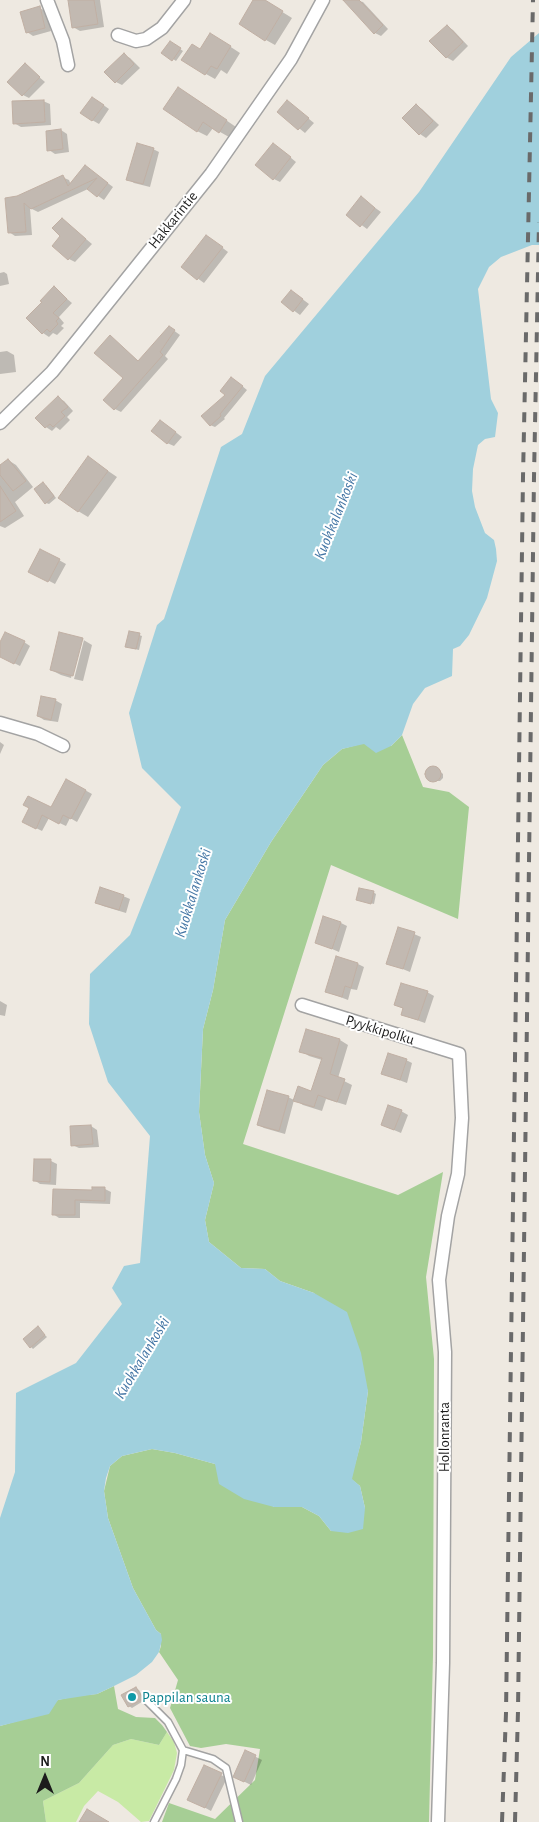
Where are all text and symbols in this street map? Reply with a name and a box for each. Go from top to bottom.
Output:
street label: Hakkarintie [144,188,202,252]
water label: Kuokkalankoski [310,470,362,562]
water label: Kuokkalankoski [170,846,216,940]
street label: Pyykkipolku [343,1011,417,1049]
water label: Kuokkalankoski [110,1314,174,1402]
street label: Hollonranta [435,1402,453,1472]
place label: Pappilan sauna [142,1688,231,1706]
marker: Pappilan sauna [126,1691,138,1703]
north arrow [20,1752,70,1802]
text: N [40,1755,50,1769]

